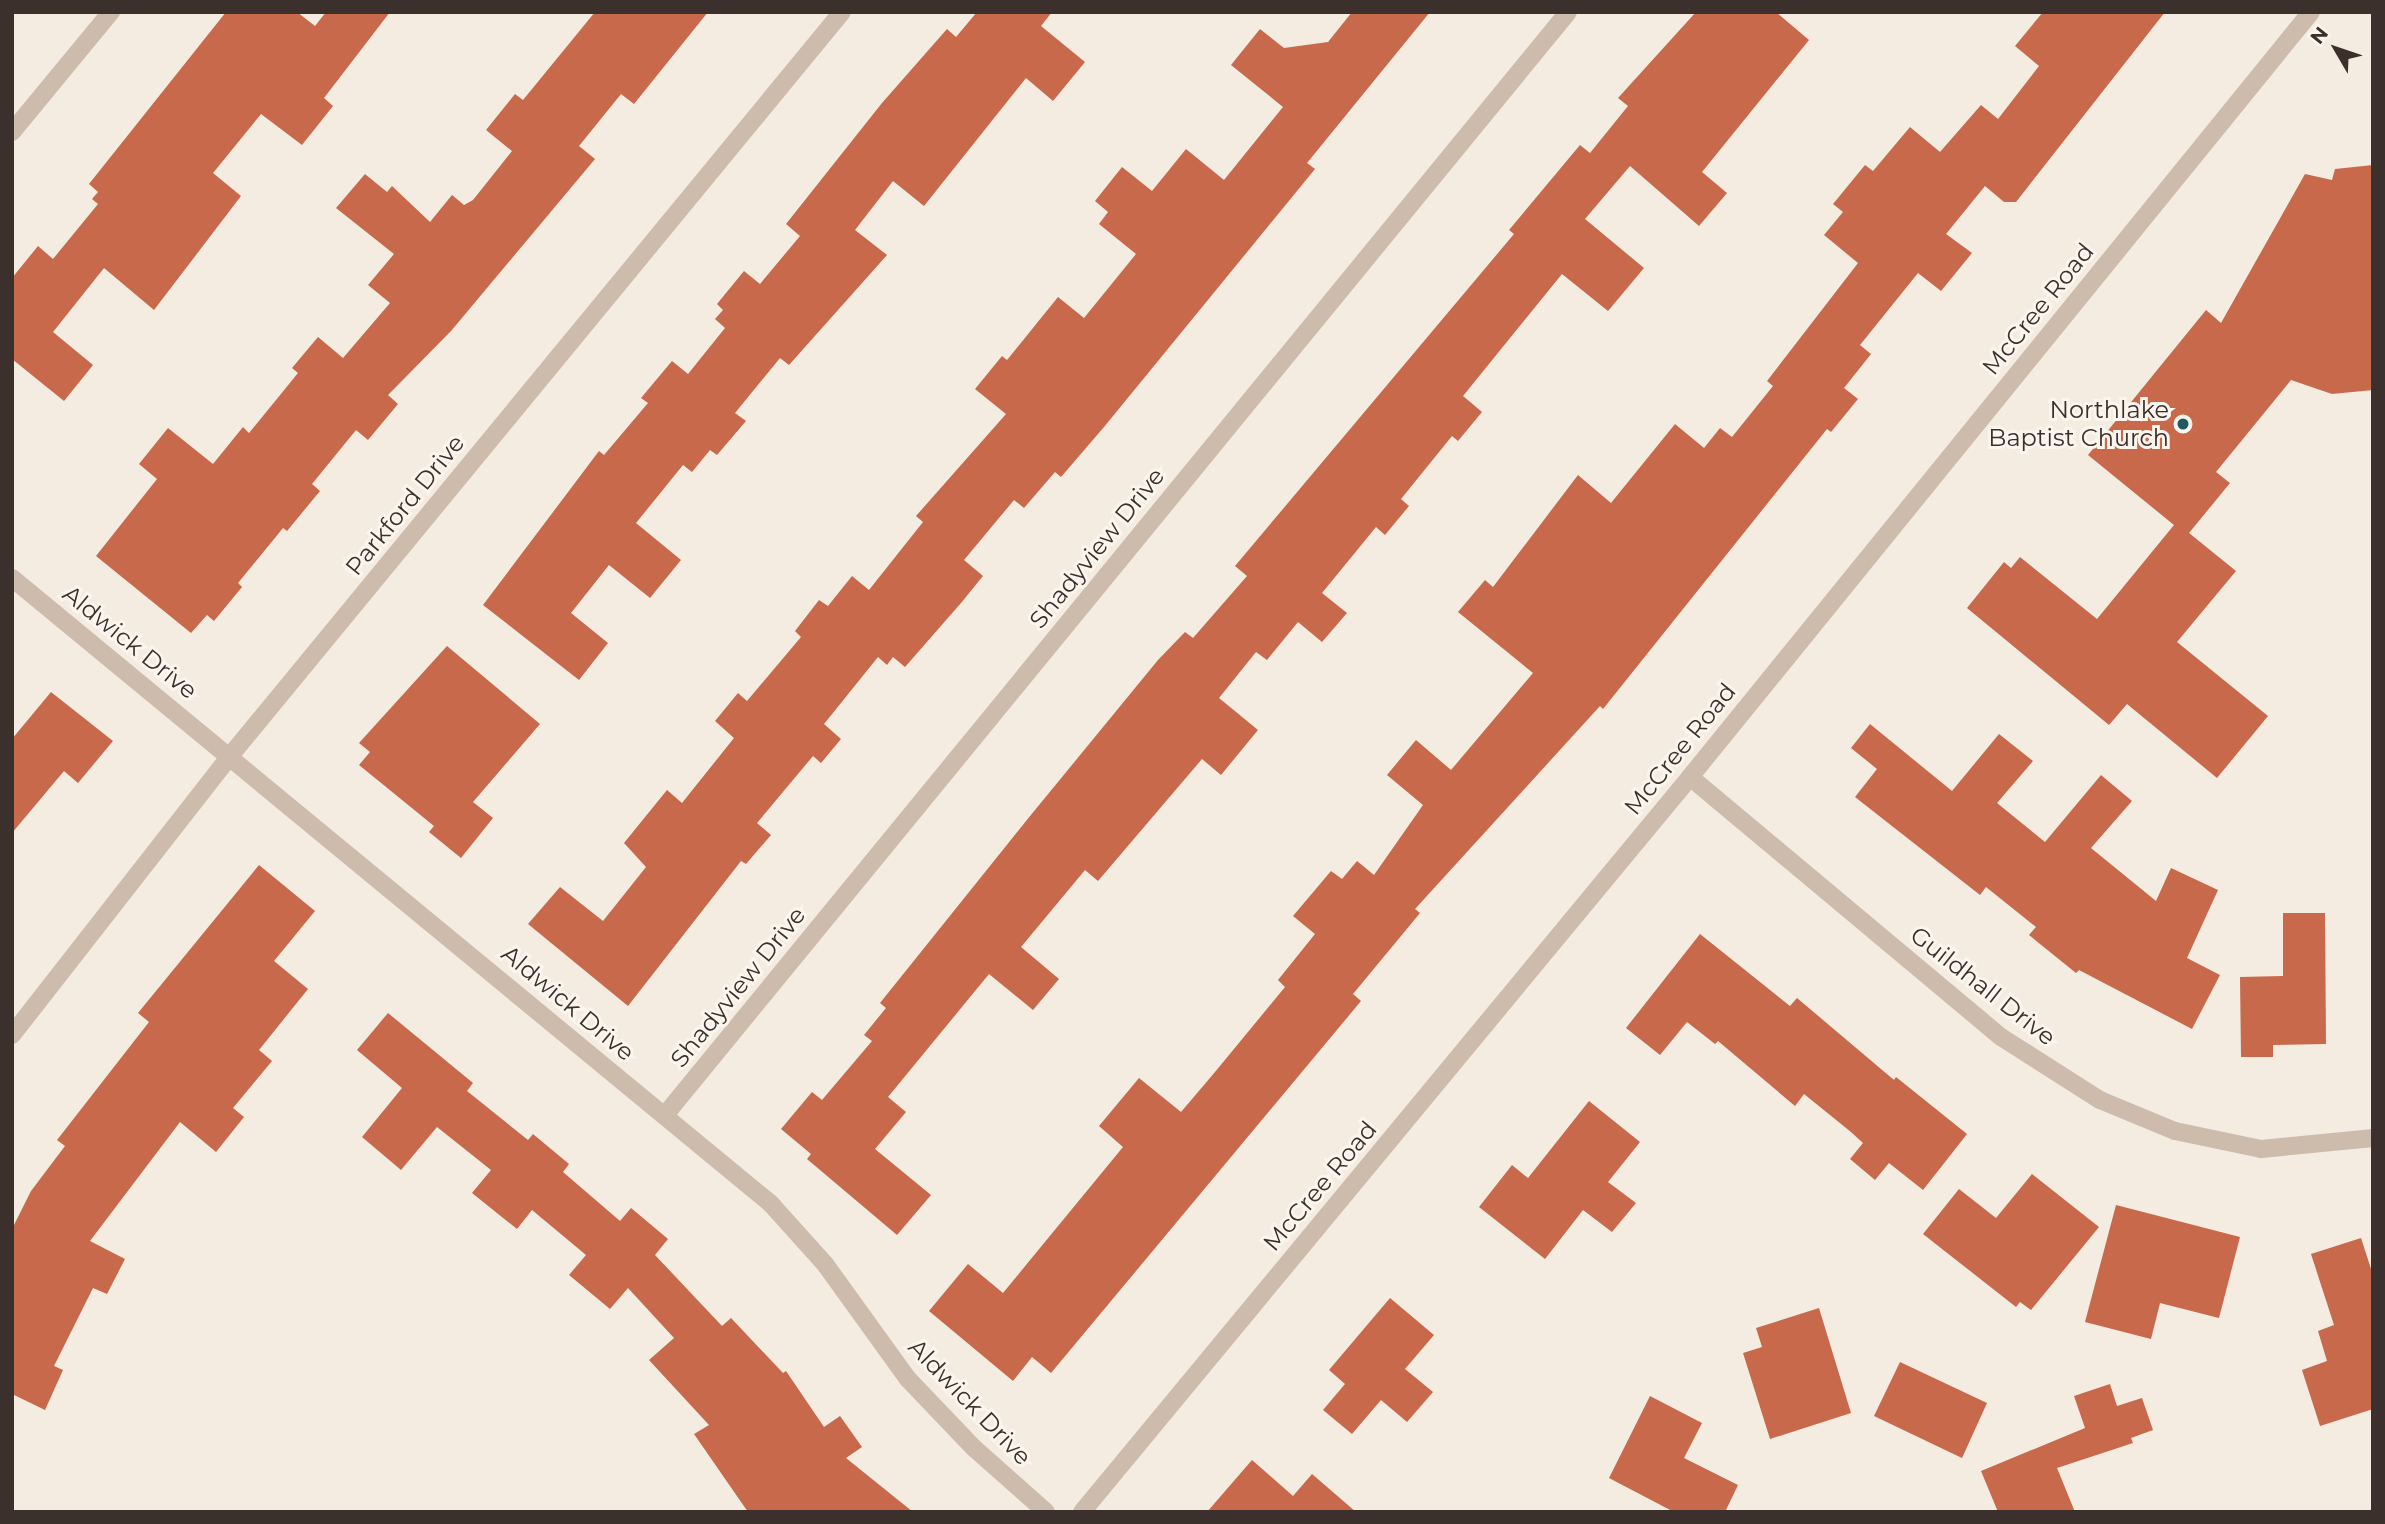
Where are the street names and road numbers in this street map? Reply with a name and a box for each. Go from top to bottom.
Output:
street label: McCree Road [1976,237,2100,381]
street label: Parkford Drive [340,429,470,581]
street label: Shadyview Drive [1023,462,1171,634]
street label: Aldwick Drive [57,579,203,705]
street label: McCree Road [1618,677,1742,821]
street label: Shadyview Drive [664,901,812,1073]
street label: Guildhall Drive [1905,920,2061,1052]
street label: Aldwick Drive [496,939,640,1067]
street label: McCree Road [1257,1115,1383,1257]
street label: Aldwick Drive [903,1333,1037,1471]

